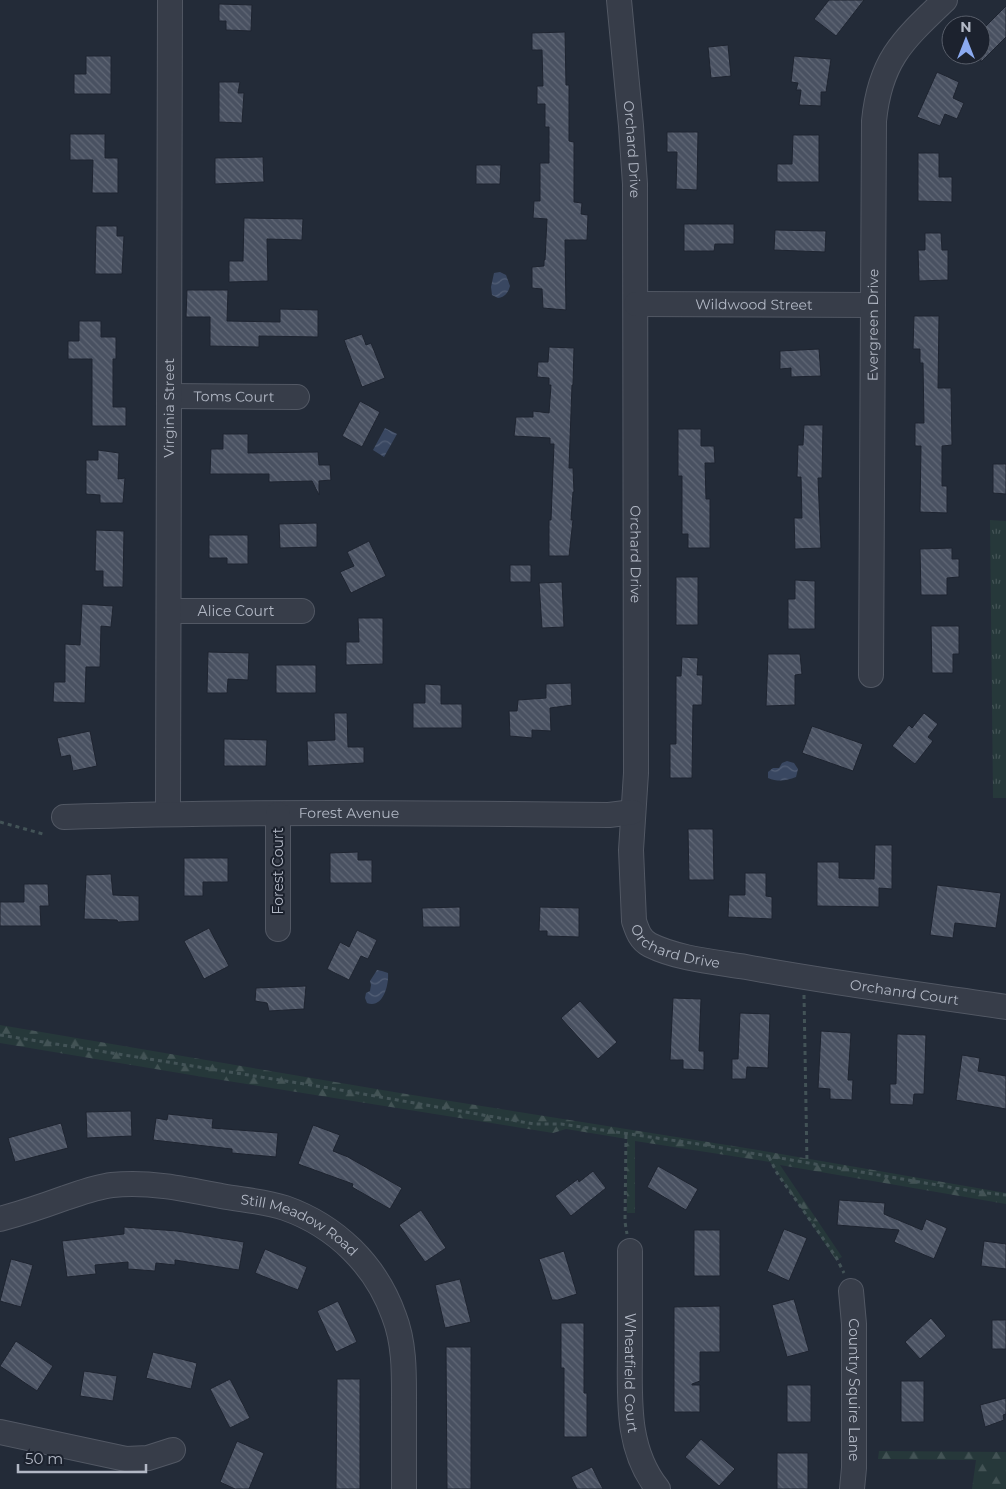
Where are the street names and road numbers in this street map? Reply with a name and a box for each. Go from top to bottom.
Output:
street label: Orchard Drive [620,100,644,198]
street label: Evergreen Drive [864,269,882,381]
street label: Wildwood Street [695,295,813,314]
street label: Virginia Street [160,358,178,458]
street label: Toms Court [194,387,275,406]
street label: Orchard Drive [627,505,645,603]
street label: Alice Court [198,602,275,620]
street label: Forest Avenue [299,804,399,822]
street label: Forest Court [269,827,287,914]
street label: Orchard Drive [627,921,721,972]
street label: Orchanrd Court [849,975,961,1009]
street label: Still Meadow Road [239,1190,362,1260]
street label: Wheatfield Court [621,1313,642,1435]
street label: Country Squire Lane [845,1318,863,1461]

